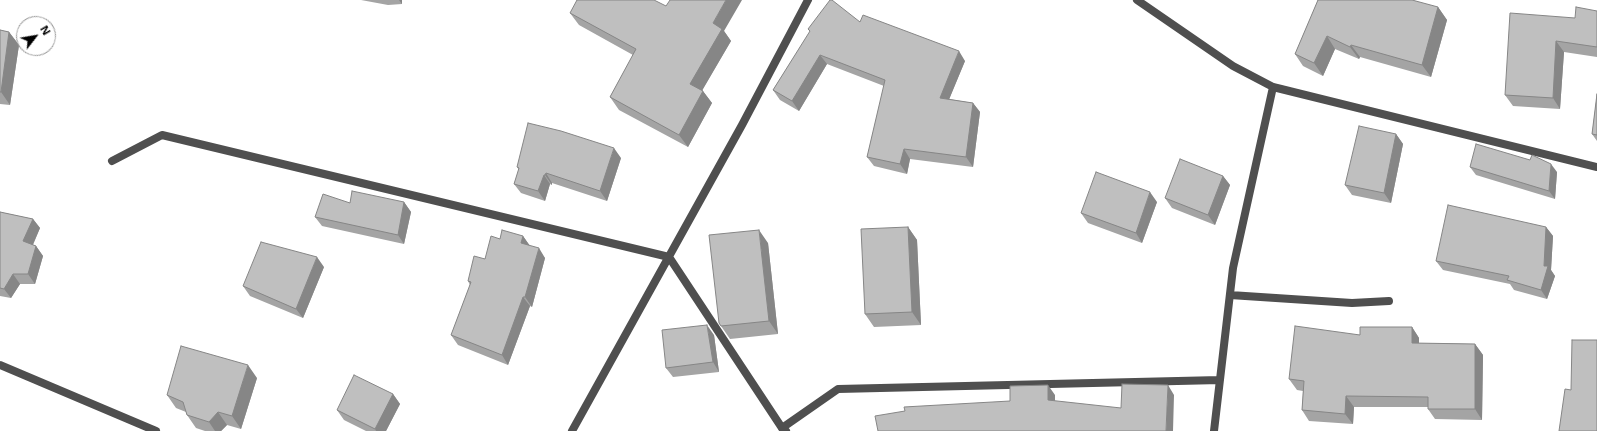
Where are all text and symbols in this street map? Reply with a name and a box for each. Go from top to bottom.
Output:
north arrow [16,16,56,56]
text: N [37,22,55,38]

